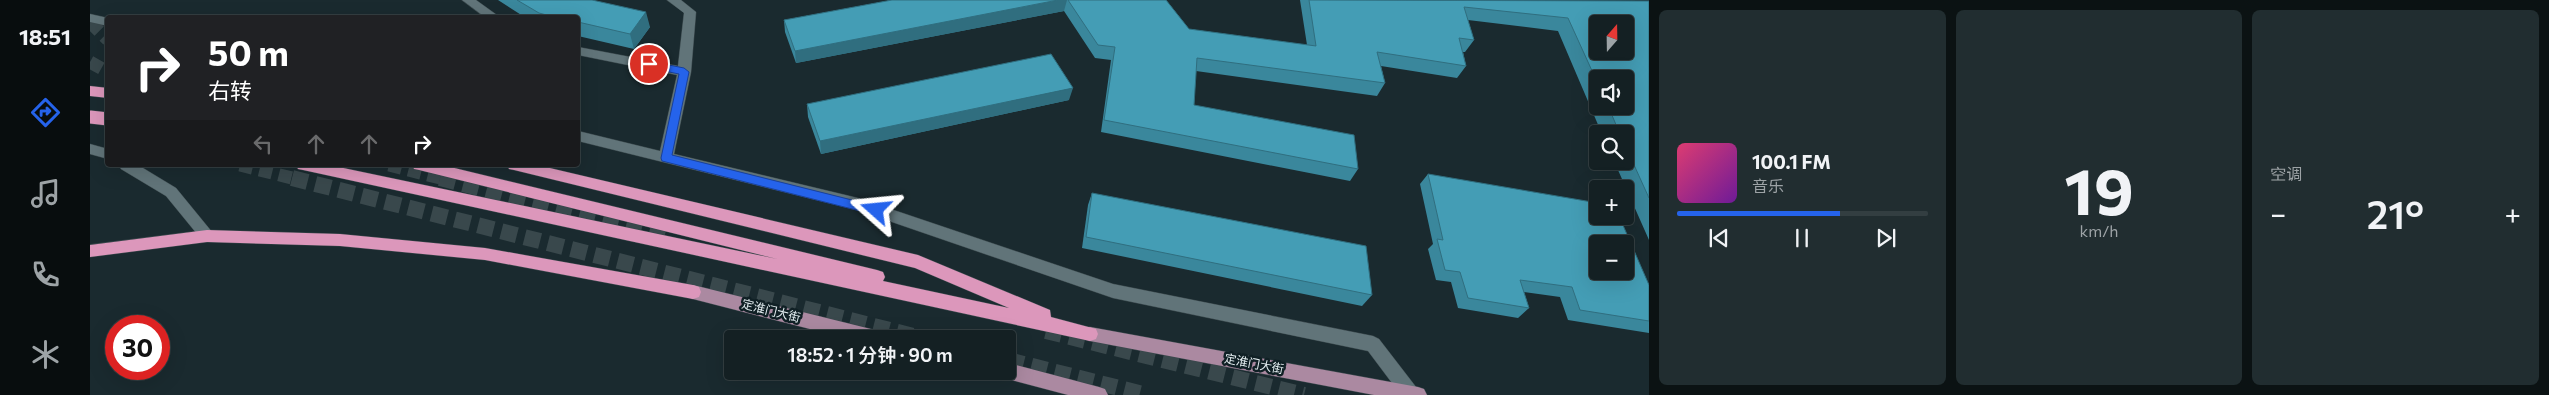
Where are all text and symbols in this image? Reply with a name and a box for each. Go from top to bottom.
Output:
north arrow [1589,15,1634,60]
map controls [1589,15,1634,280]
text: 18:51 [19,23,71,50]
text: 50 m [208,30,289,73]
icon: right [125,35,190,100]
pin [628,43,670,85]
icon: arrive [635,50,663,78]
button: sound [1589,70,1634,115]
text: 右转 [208,77,252,104]
icon: directions [28,95,63,130]
button: search [1589,125,1634,170]
icon: left [249,130,277,158]
icon: ahead [302,130,330,158]
icon: ahead [355,130,383,158]
icon: right [408,130,436,158]
text: 19 [2064,149,2134,228]
text: 100.1 FM [1752,150,1831,173]
text: 空调 [2270,164,2302,183]
icon: music [28,176,63,211]
text: 音乐 [1752,176,1784,195]
button: + [1589,180,1634,225]
position arrow [849,183,901,235]
text: 21° [2367,190,2424,237]
text: − [2270,196,2286,230]
text: + [2505,196,2521,230]
text: km/h [2080,221,2118,240]
icon: previous [1705,224,1733,252]
icon: pause [1788,224,1816,252]
icon: next [1872,224,1900,252]
button: − [1589,235,1634,280]
icon: phone [28,257,63,292]
street label: 定淮门大街 [740,296,802,324]
speed limit sign: 30 [105,315,170,380]
icon: climate [28,337,63,372]
text: 18:52 · 1 分钟 · 90 m [787,343,953,366]
street label: 定淮门大街 [1223,350,1285,376]

